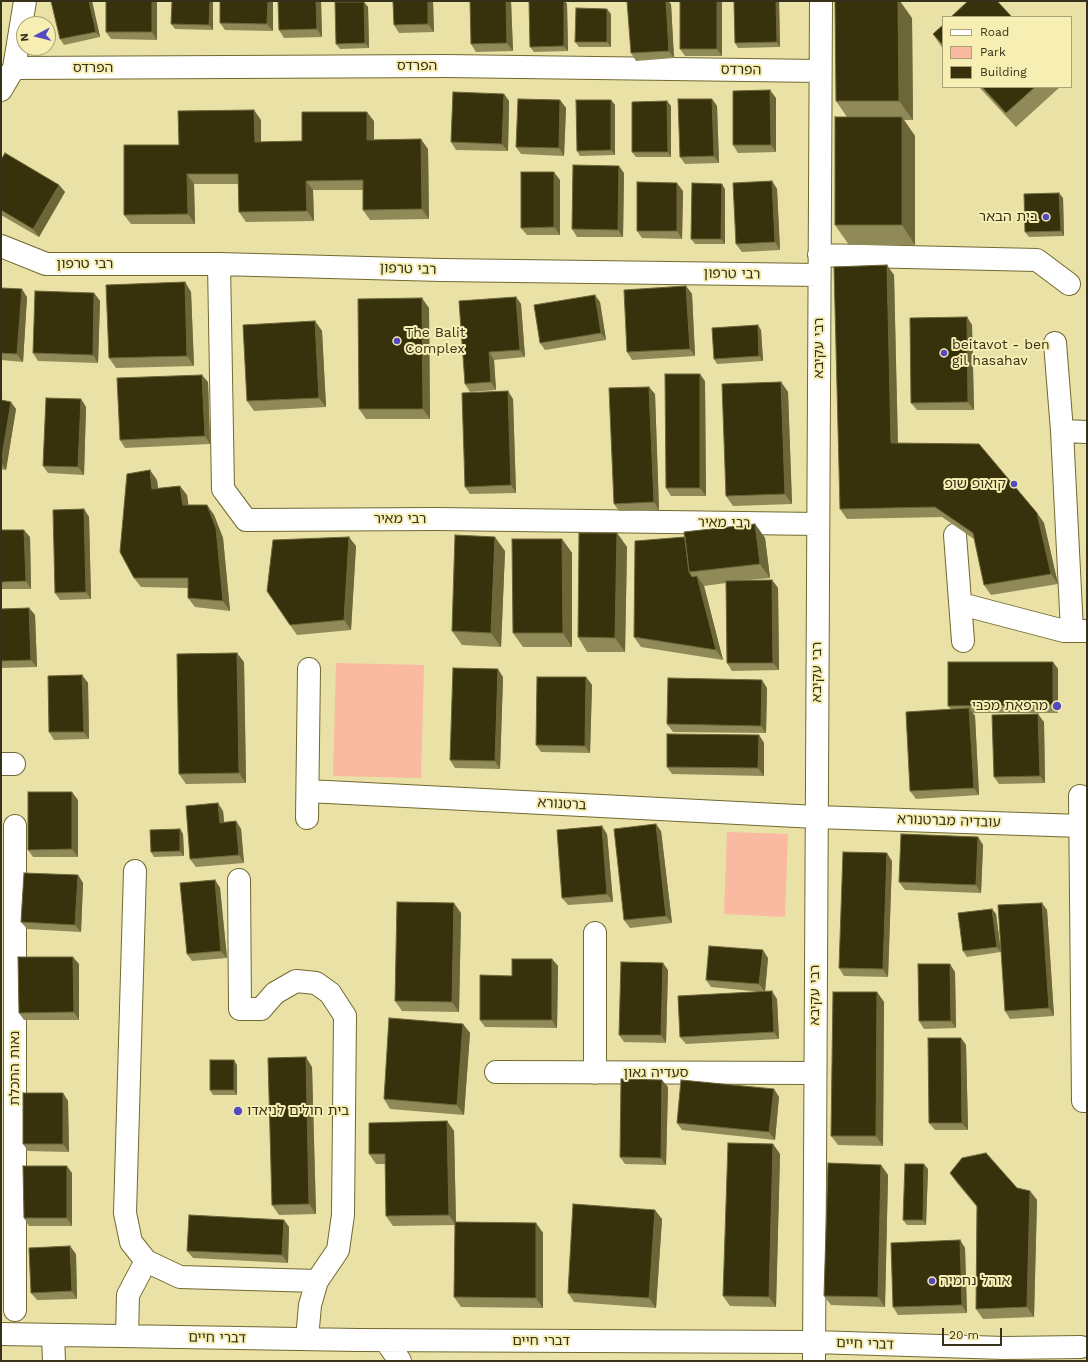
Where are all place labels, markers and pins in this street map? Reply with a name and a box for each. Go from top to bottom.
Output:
place label: בית הבאר [979,209,1038,225]
marker: בית הבאר [1041,212,1051,222]
place label: The Balit Complex [405,325,466,358]
marker: The Balit Complex [392,336,402,346]
place label: beitavot - ben gil hasahav [952,337,1050,370]
marker: beitavot - ben gil hasahav [939,348,949,358]
place label: קואופ שופ [944,476,1006,492]
marker: קואופ שופ [1009,479,1019,489]
place label: מרפאת מכבי [972,698,1048,714]
marker: מרפאת מכבי [1051,700,1063,712]
place label: בית חולים לניאדו [247,1103,349,1119]
marker: בית חולים לניאדו [232,1105,244,1117]
place label: אוהל נחמיה [940,1273,1010,1289]
marker: אוהל נחמיה [927,1276,937,1286]

